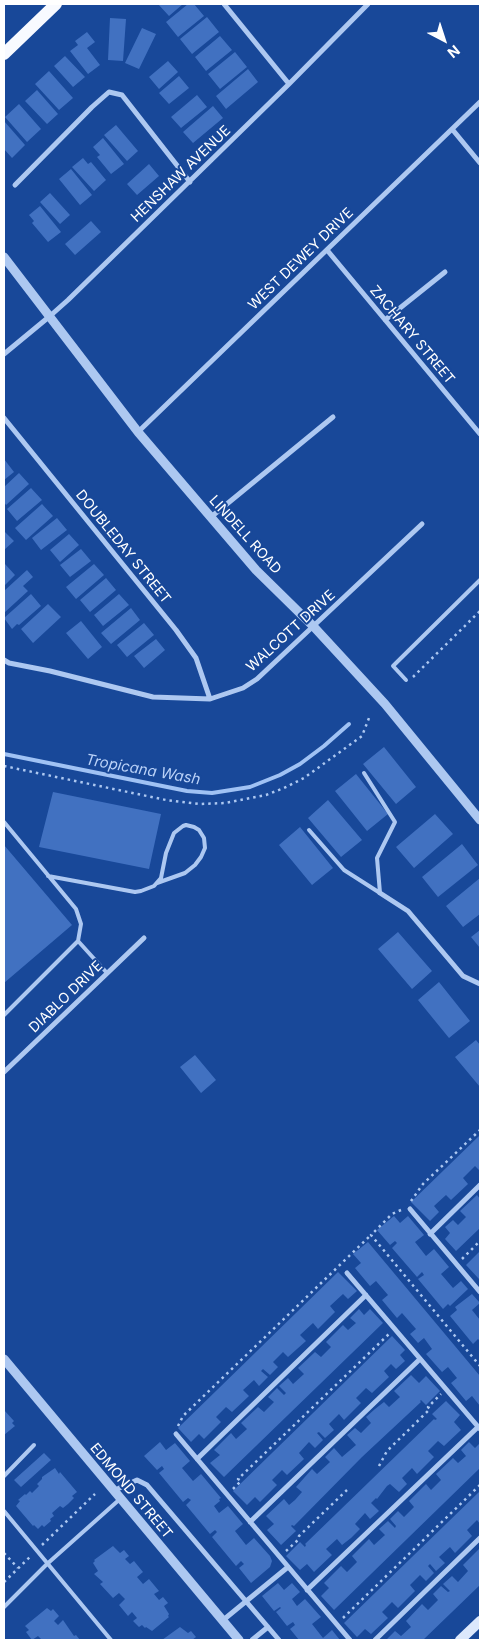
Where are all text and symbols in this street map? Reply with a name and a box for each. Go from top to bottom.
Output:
north arrow [419,15,469,65]
text: N [444,42,464,62]
street label: HENSHAW AVENUE [128,122,234,226]
street label: WEST DEWEY DRIVE [245,205,357,313]
street label: ZACHARY STREET [366,282,458,388]
street label: DOUBLEDAY STREET [72,487,174,607]
street label: LINDELL ROAD [205,492,285,578]
street label: WALCOTT DRIVE [243,587,339,675]
water label: Tropicana Wash [84,751,202,789]
street label: DIABLO DRIVE [26,958,106,1036]
street label: EDMOND STREET [86,1440,176,1542]

